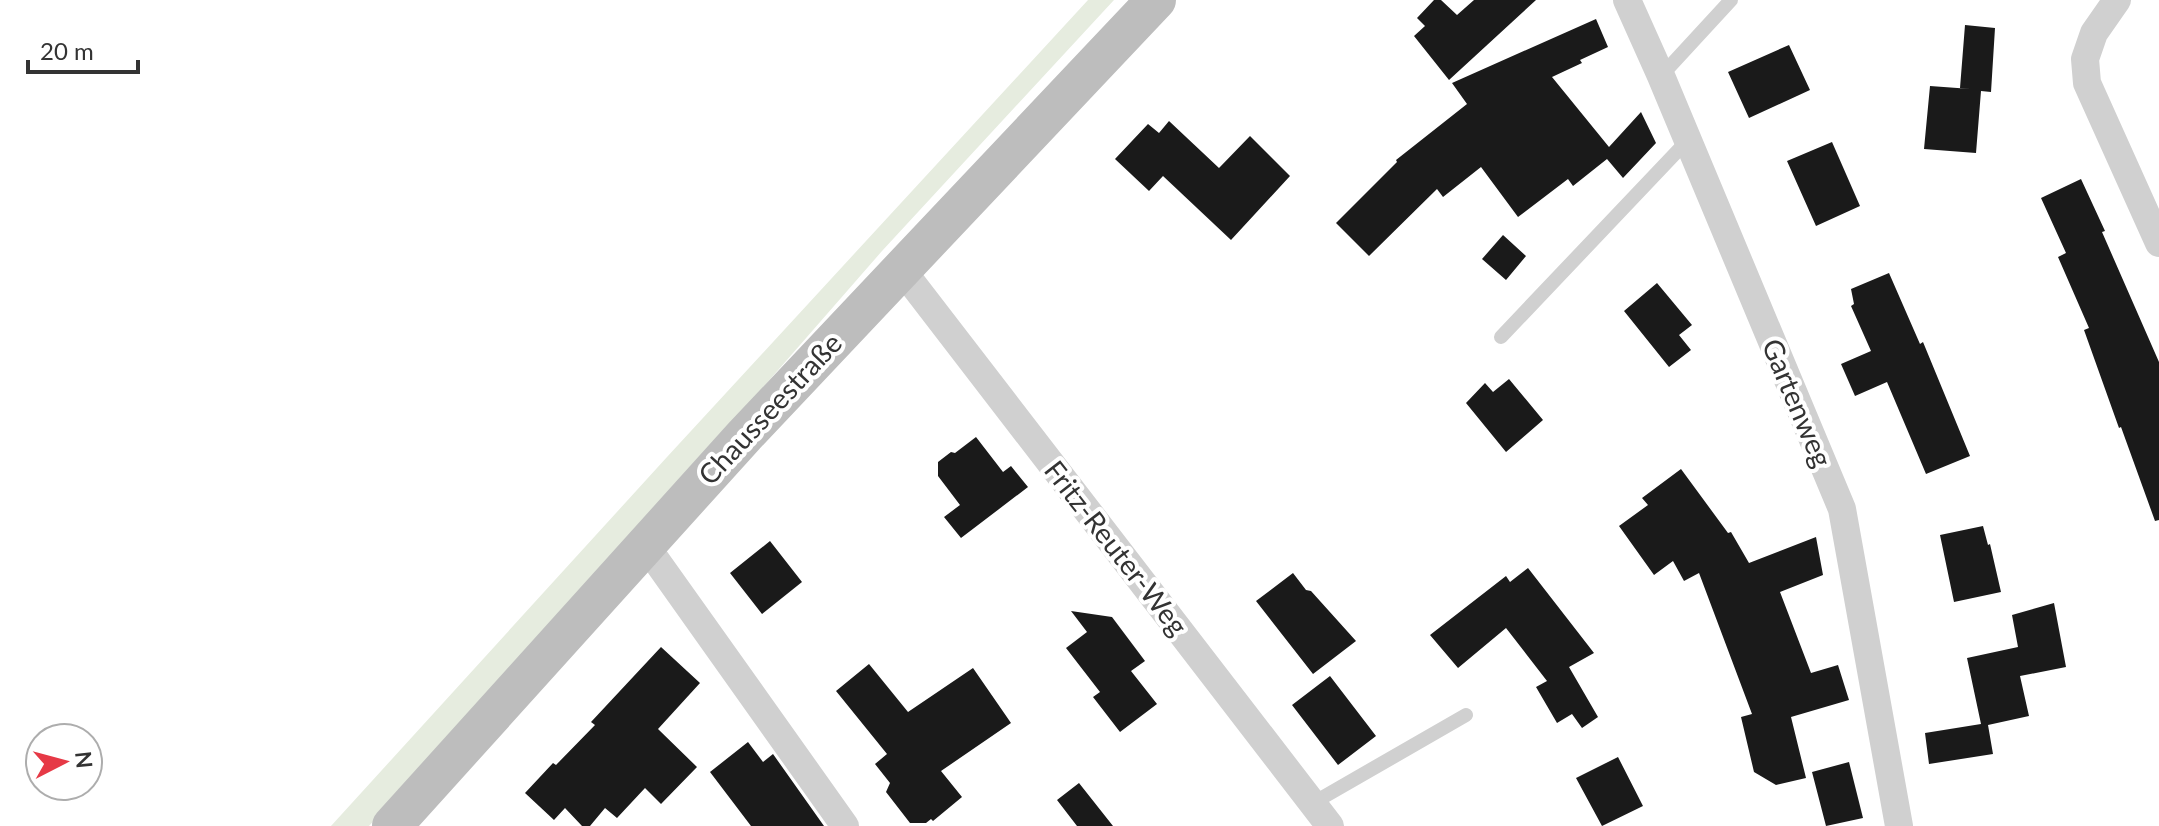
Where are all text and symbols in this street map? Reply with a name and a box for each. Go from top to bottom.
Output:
scale bar [28,24,138,74]
text: 20 m [40,36,94,65]
street label: Chausseestraße [690,326,848,491]
street label: Gartenweg [1756,333,1840,472]
street label: Fritz-Reuter-Weg [1038,453,1196,642]
north arrow [24,722,104,802]
text: N [70,750,99,770]

